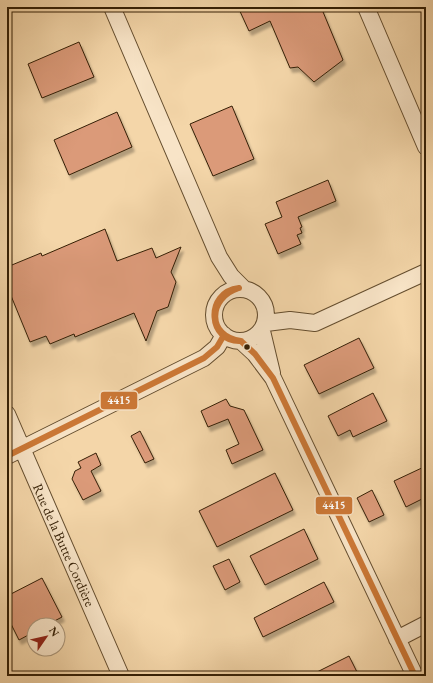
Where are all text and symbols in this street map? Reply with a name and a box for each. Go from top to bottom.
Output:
unlabelled marker [242,342,252,352]
line badge: 4415 [100,391,138,410]
text: 4415 [107,393,131,407]
street label: Rue de la Butte Cordière [29,481,99,610]
line badge: 4415 [315,496,353,515]
text: 4415 [322,498,346,512]
north arrow [26,617,66,657]
text: N [46,624,63,639]

